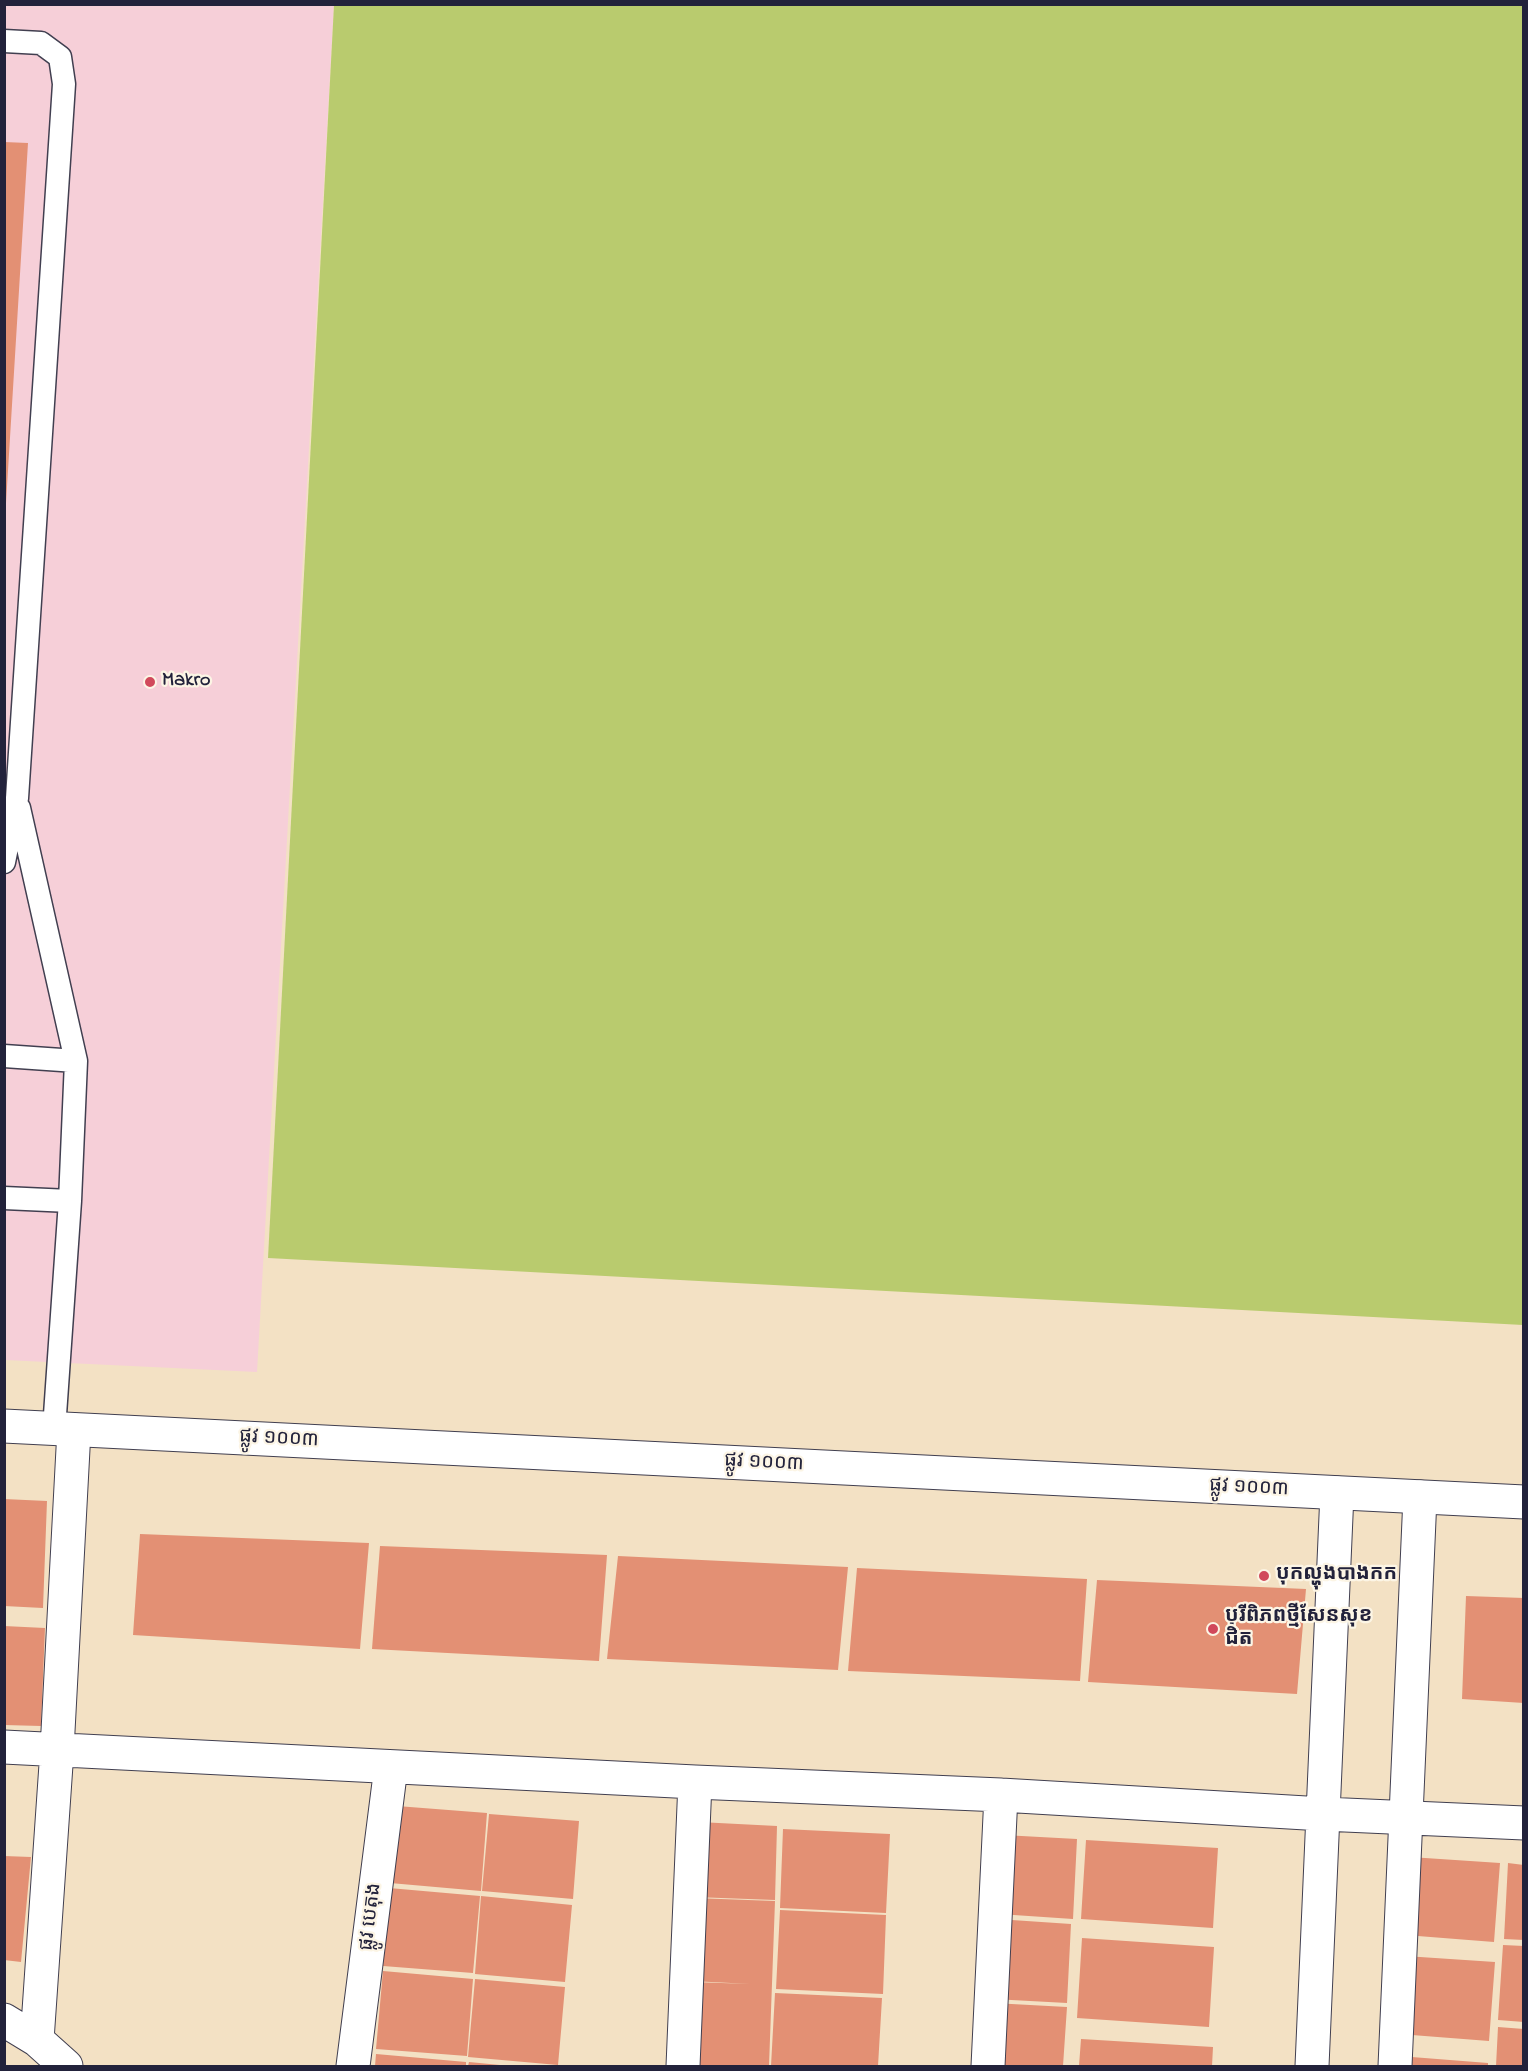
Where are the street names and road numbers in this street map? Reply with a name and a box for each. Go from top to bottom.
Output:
street label: ផ្លូវ ១០០៣ [239,1426,319,1454]
street label: ផ្លូវ ១០០៣ [724,1450,804,1478]
street label: ផ្លូវ ១០០៣ [1209,1475,1289,1503]
street label: ផ្លូវ បេតុង [356,1882,388,1952]

